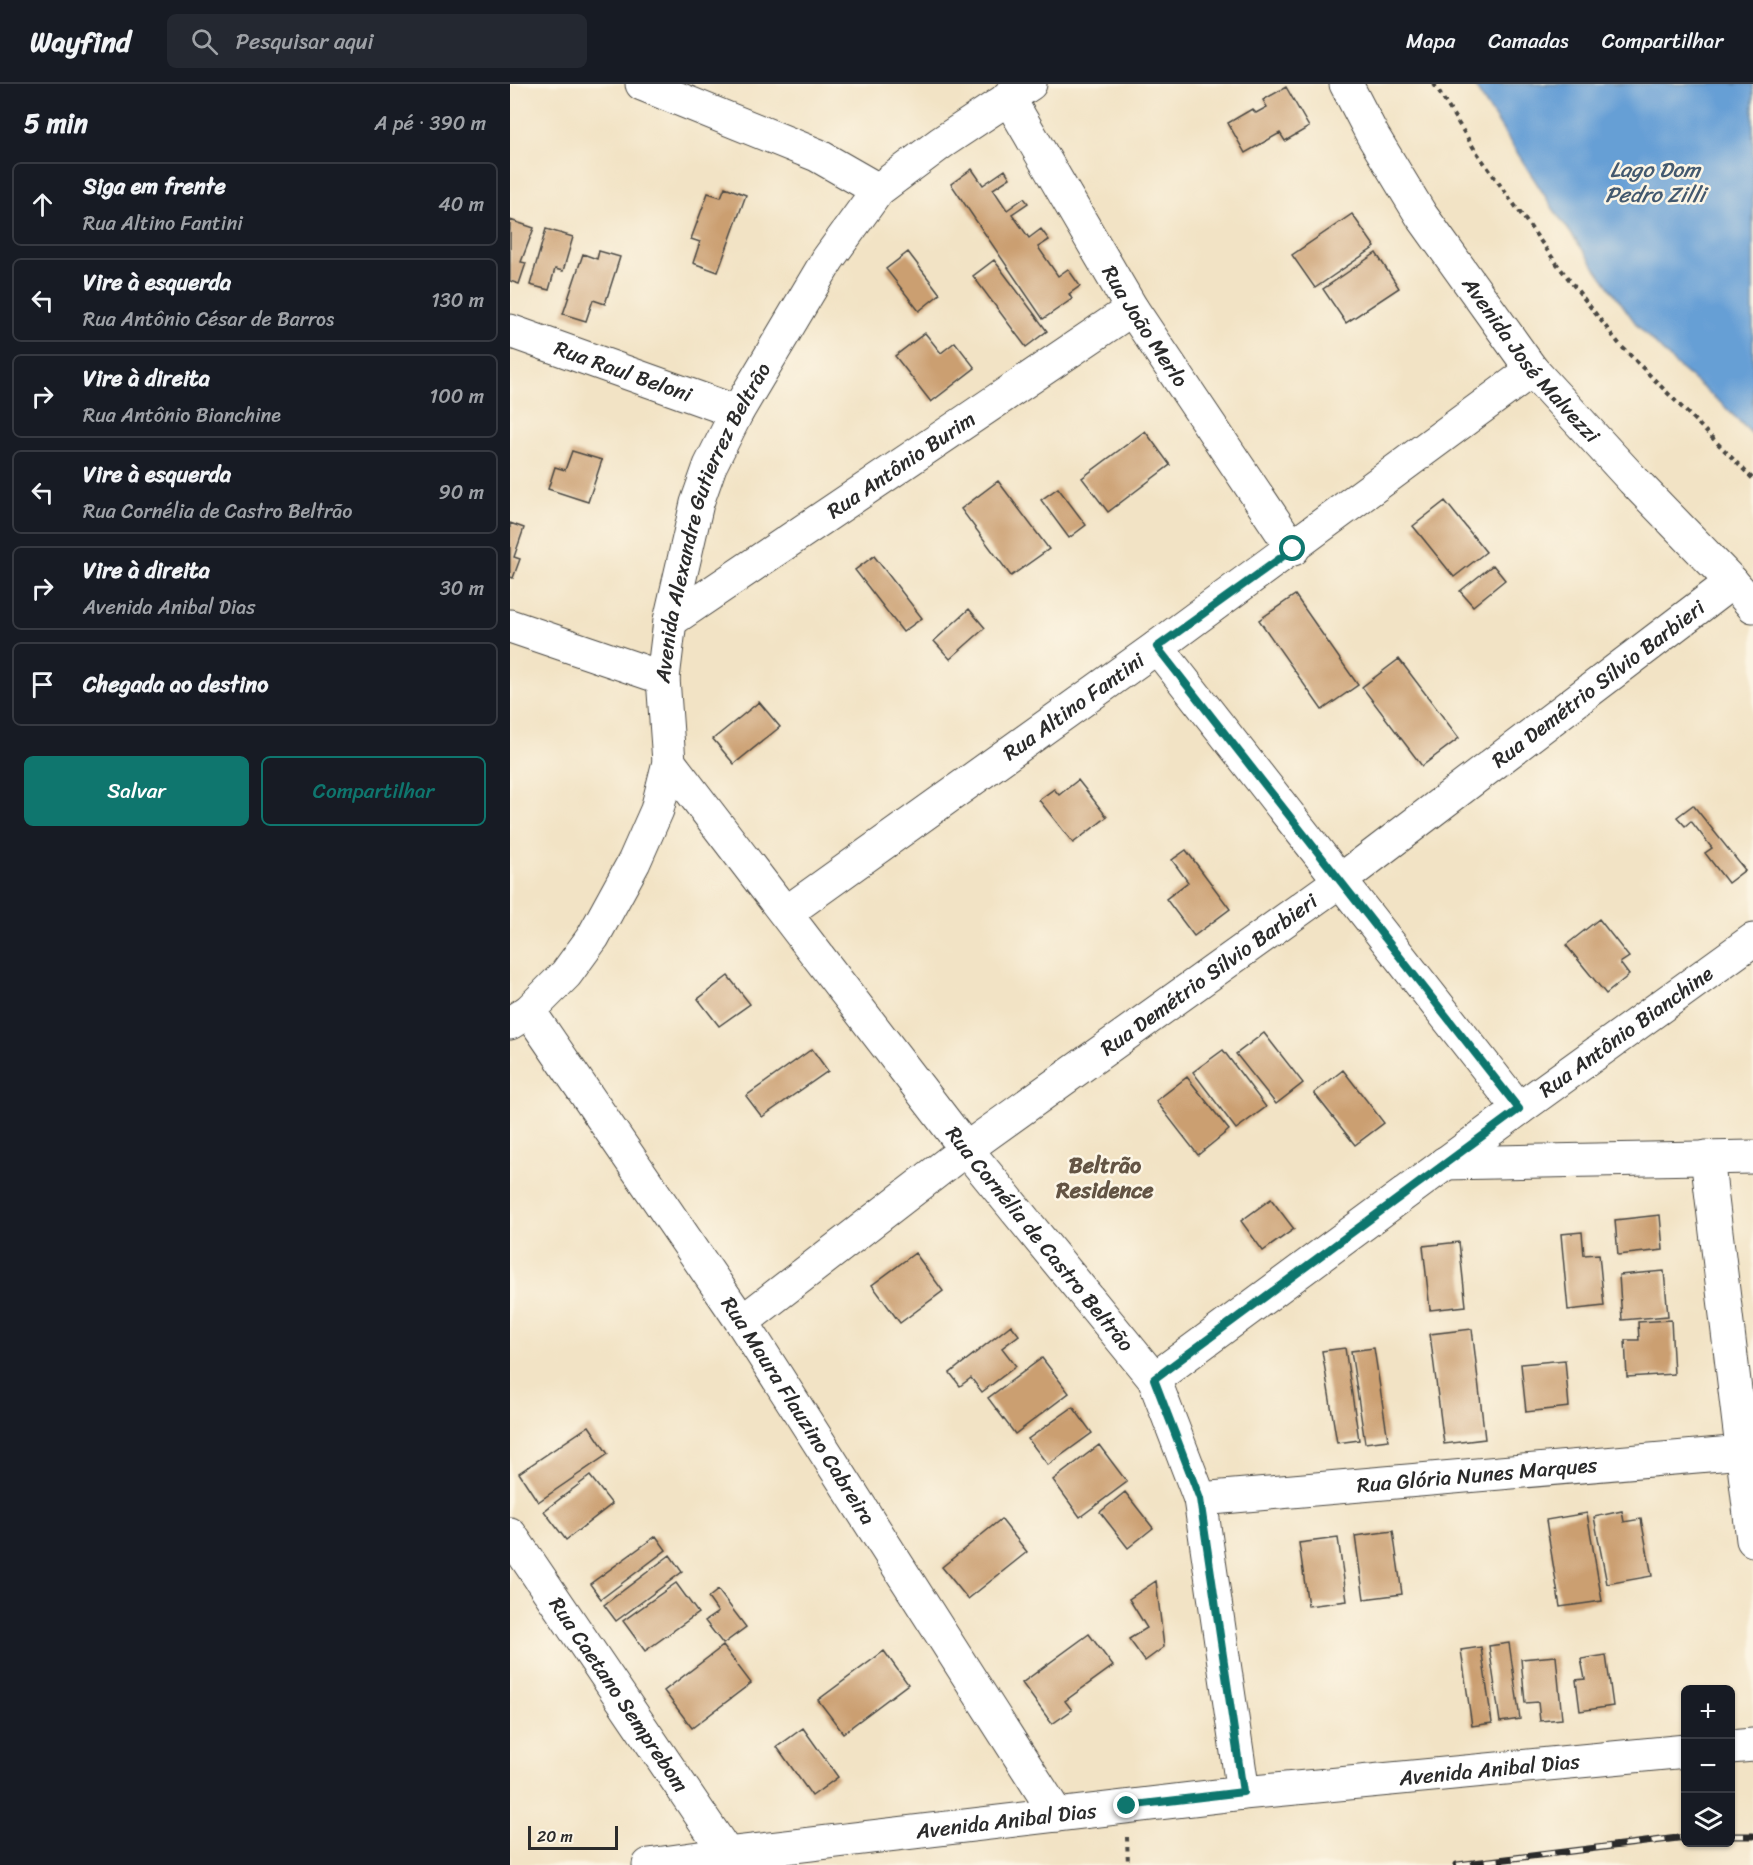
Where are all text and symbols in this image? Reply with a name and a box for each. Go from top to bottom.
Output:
search box [167,14,587,68]
text: Wayfind [30,17,131,66]
text: Pesquisar aqui [236,22,374,61]
text: Mapa [1406,22,1455,60]
text: Camadas [1488,22,1569,60]
text: Compartilhar [1602,22,1723,60]
icon: search [188,25,221,58]
text: 5 min [24,100,88,146]
text: A pé · 390 m [375,106,486,141]
water label: Lago Dom Pedro Zilli [1605,150,1710,214]
text: Siga em frente [83,167,226,206]
text: 40 m [438,187,484,222]
icon: ahead [26,188,59,221]
text: Rua Altino Fantini [83,206,243,241]
street label: Rua João Merlo [1091,258,1199,395]
text: Vire à esquerda [83,263,231,302]
street label: Avenida José Malvezzi [1451,268,1610,453]
text: 130 m [431,283,484,318]
icon: left [26,284,59,317]
text: Rua Antônio César de Barros [83,302,334,337]
street label: Rua Raul Beloni [549,329,698,414]
street label: Avenida Alexandre Gutierrez Beltrão [643,355,782,686]
text: Vire à direita [83,359,210,398]
text: 100 m [430,379,484,414]
icon: right [26,380,59,413]
text: Rua Antônio Bianchine [83,398,281,433]
street label: Rua Antônio Burim [819,401,984,529]
text: Vire à esquerda [83,455,231,494]
text: 90 m [439,475,484,510]
icon: left [26,476,59,509]
text: Rua Cornélia de Castro Beltrão [83,494,352,529]
route start [1279,535,1305,561]
text: Vire à direita [83,551,210,590]
text: 30 m [440,571,484,606]
icon: right [26,572,59,605]
street label: Rua Demétrio Sílvio Barbieri [1483,589,1715,778]
text: Avenida Anibal Dias [83,590,256,625]
street label: Rua Altino Fantini [994,642,1154,771]
text: Chegada ao destino [83,665,268,704]
icon: arrive [26,668,59,701]
button: Salvar [24,756,249,826]
button: Compartilhar [261,756,486,826]
street label: Rua Demétrio Sílvio Barbieri [1092,883,1327,1066]
street label: Rua Antônio Bianchine [1531,955,1721,1108]
street label: Rua Cornélia de Castro Beltrão [935,1117,1144,1361]
district label: Beltrão Residence [1055,1146,1154,1210]
street label: Rua Maura Flauzino Cabreira [711,1288,886,1533]
street label: Rua Glória Nunes Marques [1355,1446,1599,1504]
street label: Rua Caetano Semprebom [539,1589,699,1800]
map controls [1681,1685,1735,1847]
button: + [1681,1685,1735,1739]
button: − [1681,1739,1735,1793]
street label: Avenida Anibal Dias [1397,1742,1582,1797]
street label: Avenida Anibal Dias [913,1791,1099,1851]
route end [1113,1792,1139,1818]
button: layers [1681,1793,1735,1847]
text: 20 m [537,1822,573,1851]
scale bar [528,1823,618,1850]

